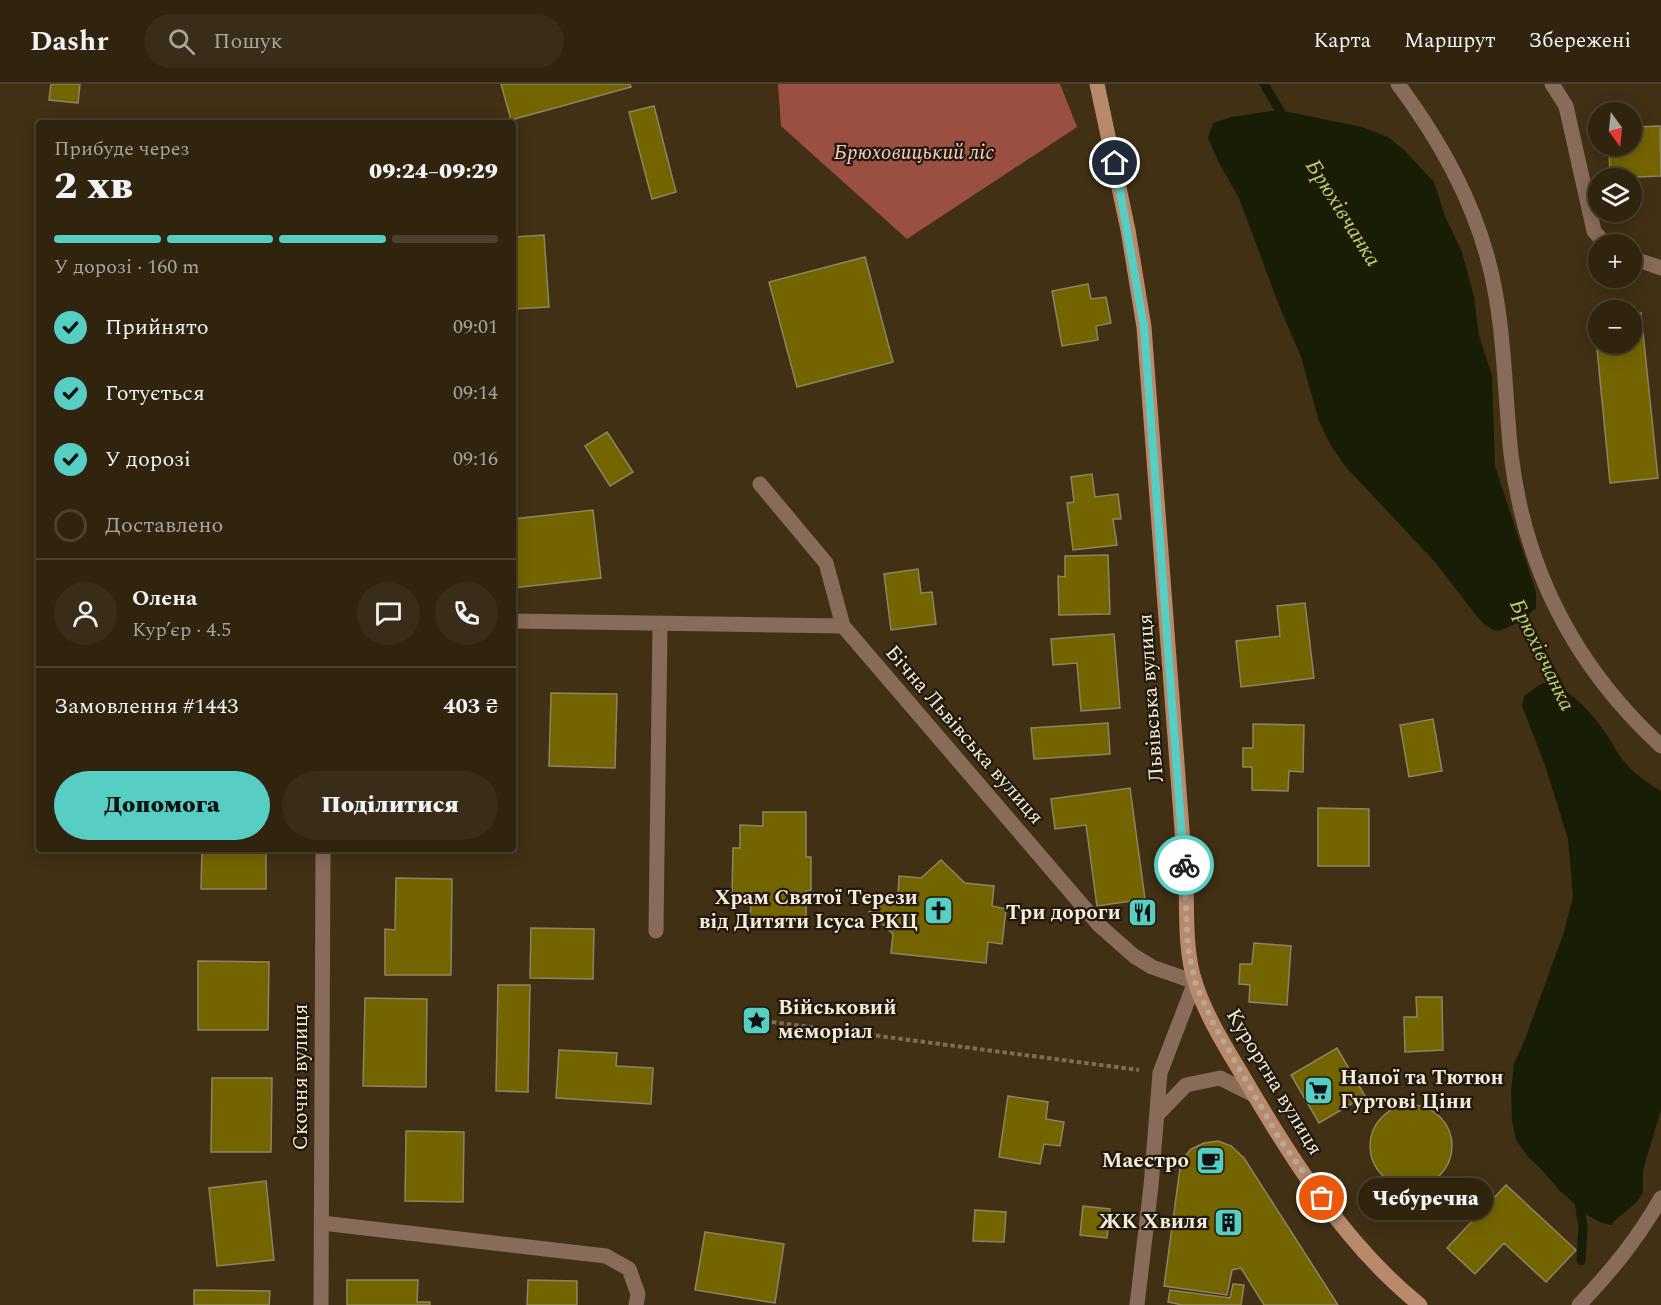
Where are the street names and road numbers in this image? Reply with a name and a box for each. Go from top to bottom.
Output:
street label: Львівська вулиця [1129,613,1173,783]
street label: Бічна Львівська вулиця [877,638,1051,832]
street label: Курортна вулиця [1217,1002,1331,1162]
street label: Скочня вулиця [285,1004,317,1150]

